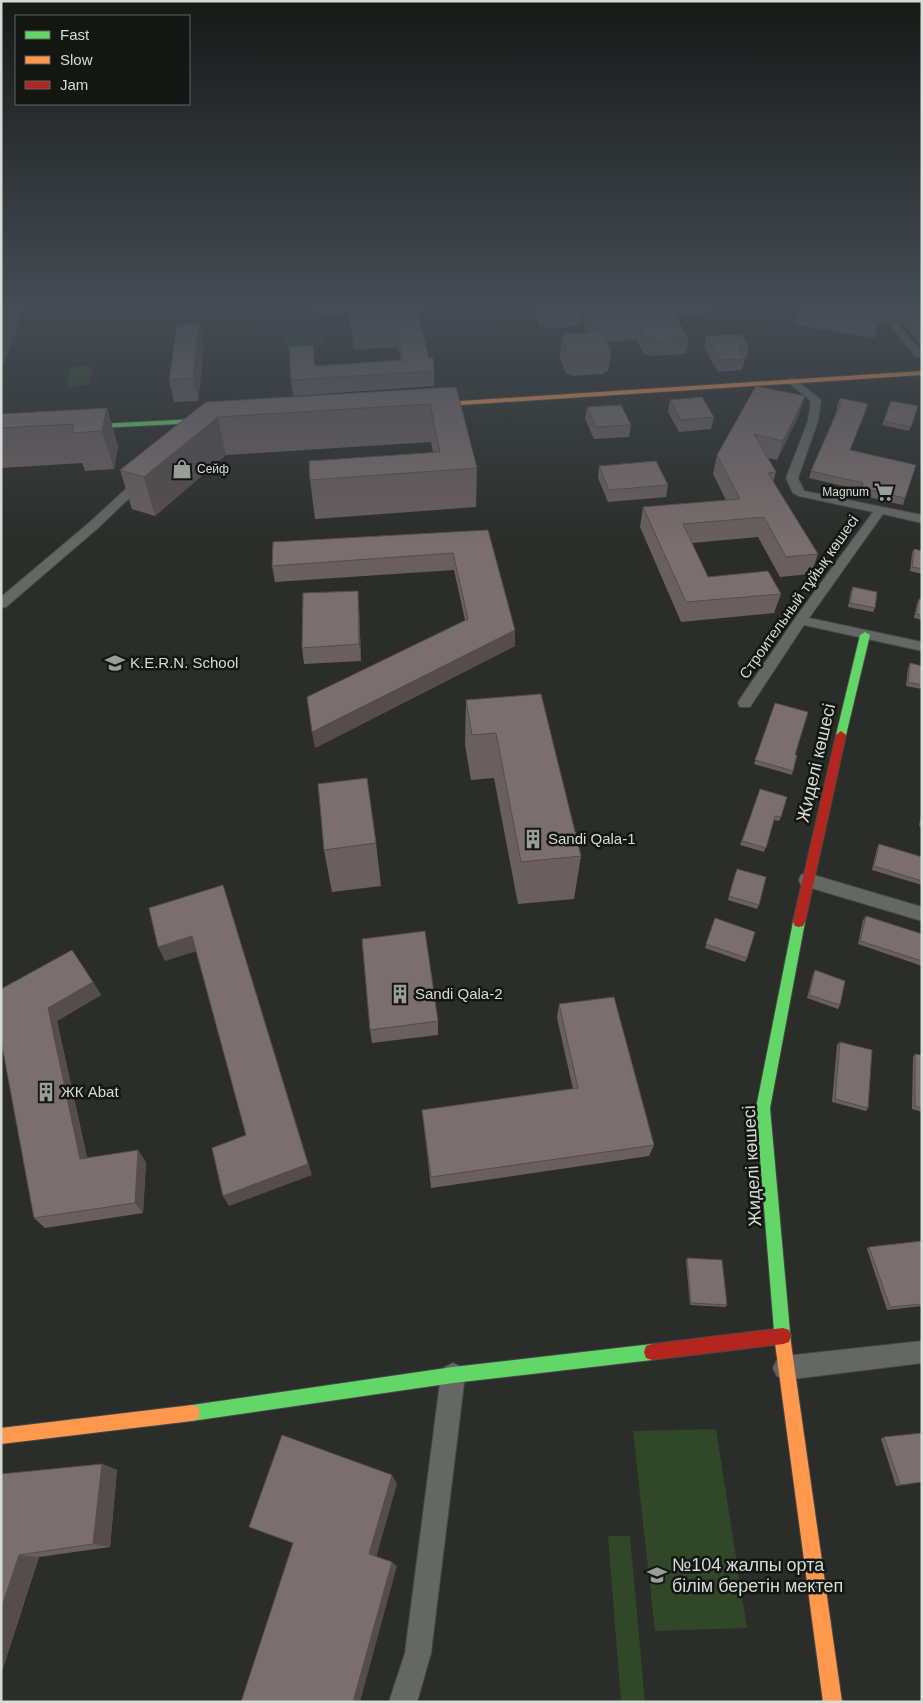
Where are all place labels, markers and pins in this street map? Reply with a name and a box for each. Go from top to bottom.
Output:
shop icon: Сейф [171,458,193,480]
place label: Сейф [197,462,229,476]
supermarket icon: Magnum [873,481,895,503]
place label: Magnum [822,485,869,499]
school or university icon: K.E.R.N. School [104,652,126,674]
place label: K.E.R.N. School [130,654,238,671]
building icon: Sandi Qala-1 [522,828,544,850]
place label: Sandi Qala-1 [548,830,636,847]
building icon: Sandi Qala-2 [389,983,411,1005]
place label: Sandi Qala-2 [415,985,503,1002]
building icon: ЖК Abat [35,1081,57,1103]
place label: ЖК Abat [61,1083,119,1100]
place label: №104 жалпы орта білім беретін мектеп [672,1555,843,1596]
school or university icon: №104 жалпы орта білім беретін мектеп [646,1564,668,1586]

